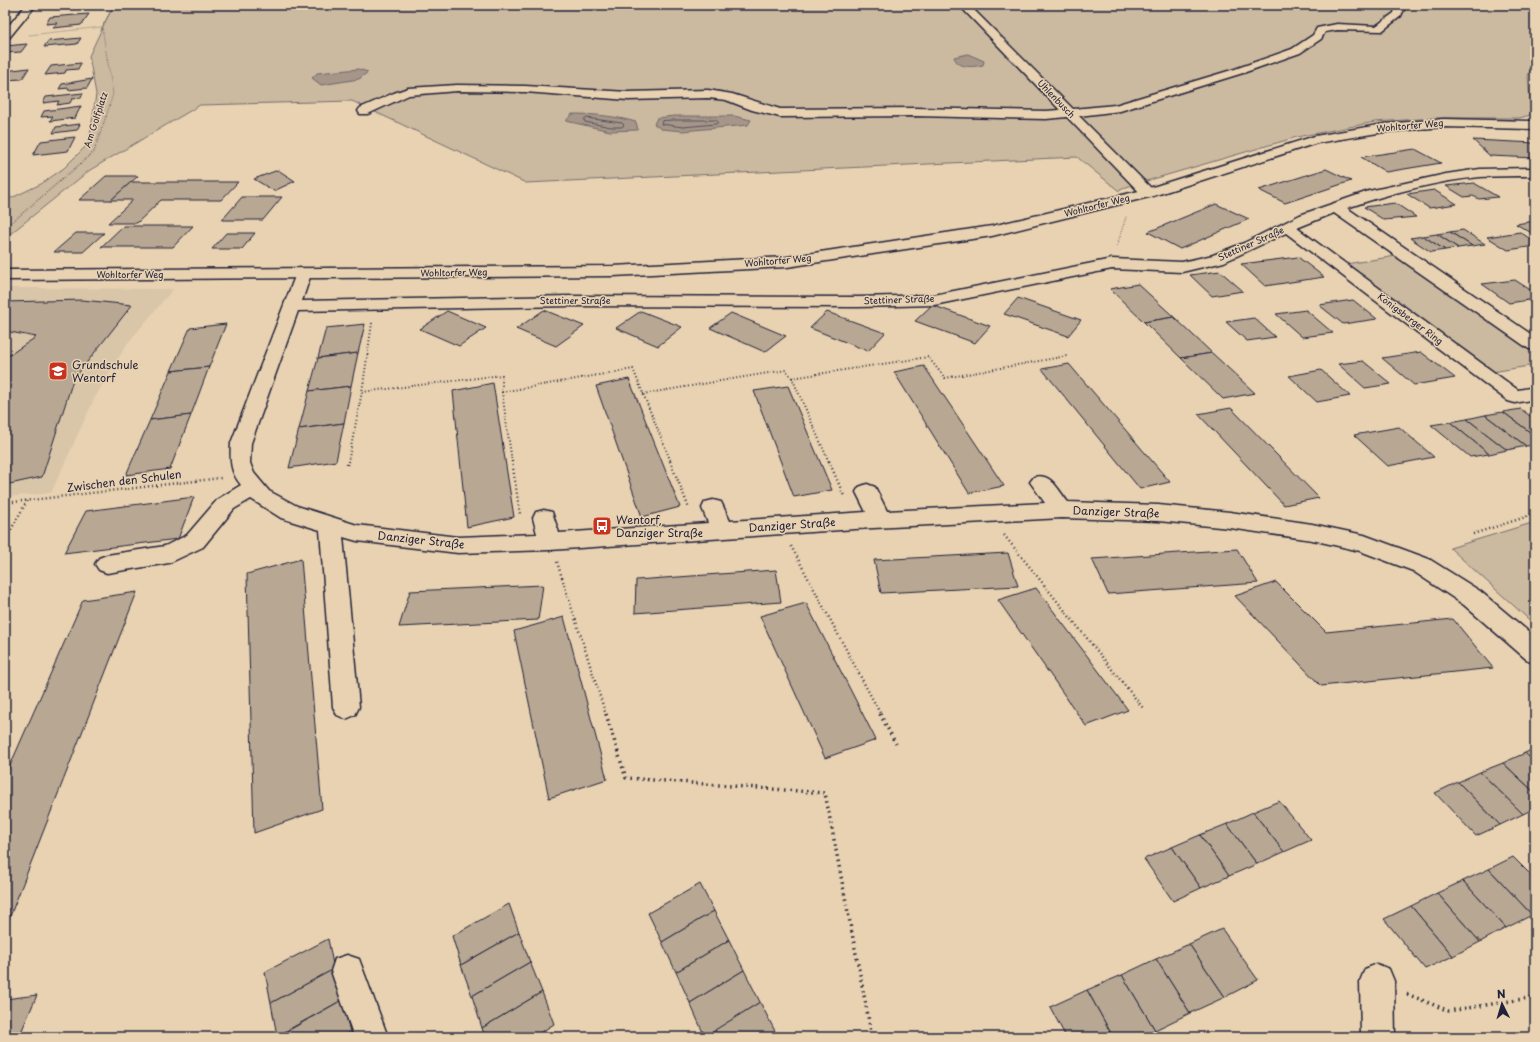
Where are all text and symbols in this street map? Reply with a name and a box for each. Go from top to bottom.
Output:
street label: Uhlenbusch [1035,76,1079,121]
street label: Am Golfplatz [79,89,111,149]
street label: Wohltorfer Weg [1376,115,1444,135]
street label: Wohltorfer Weg [1063,190,1131,220]
street label: Stettiner Straße [1215,222,1286,264]
street label: Wohltorfer Weg [744,250,812,270]
street label: Wohltorfer Weg [420,264,488,280]
street label: Wohltorfer Weg [96,267,164,281]
street label: Königsberger Ring [1375,289,1446,347]
street label: Stettiner Straße [863,291,935,307]
street label: Stettiner Straße [539,293,611,307]
place label: Grundschule Wentorf [72,356,138,386]
school or university icon: Grundschule Wentorf [47,360,69,382]
street label: Zwischen den Schulen [66,465,182,496]
street label: Danziger Straße [1072,501,1160,522]
place label: Wentorf, Danziger Straße [616,511,703,541]
street label: Danziger Straße [748,513,836,536]
bus stop icon: Wentorf, Danziger Straße [591,515,613,537]
street label: Danziger Straße [377,527,466,553]
north arrow [1482,984,1522,1024]
text: N [1496,985,1506,1002]

